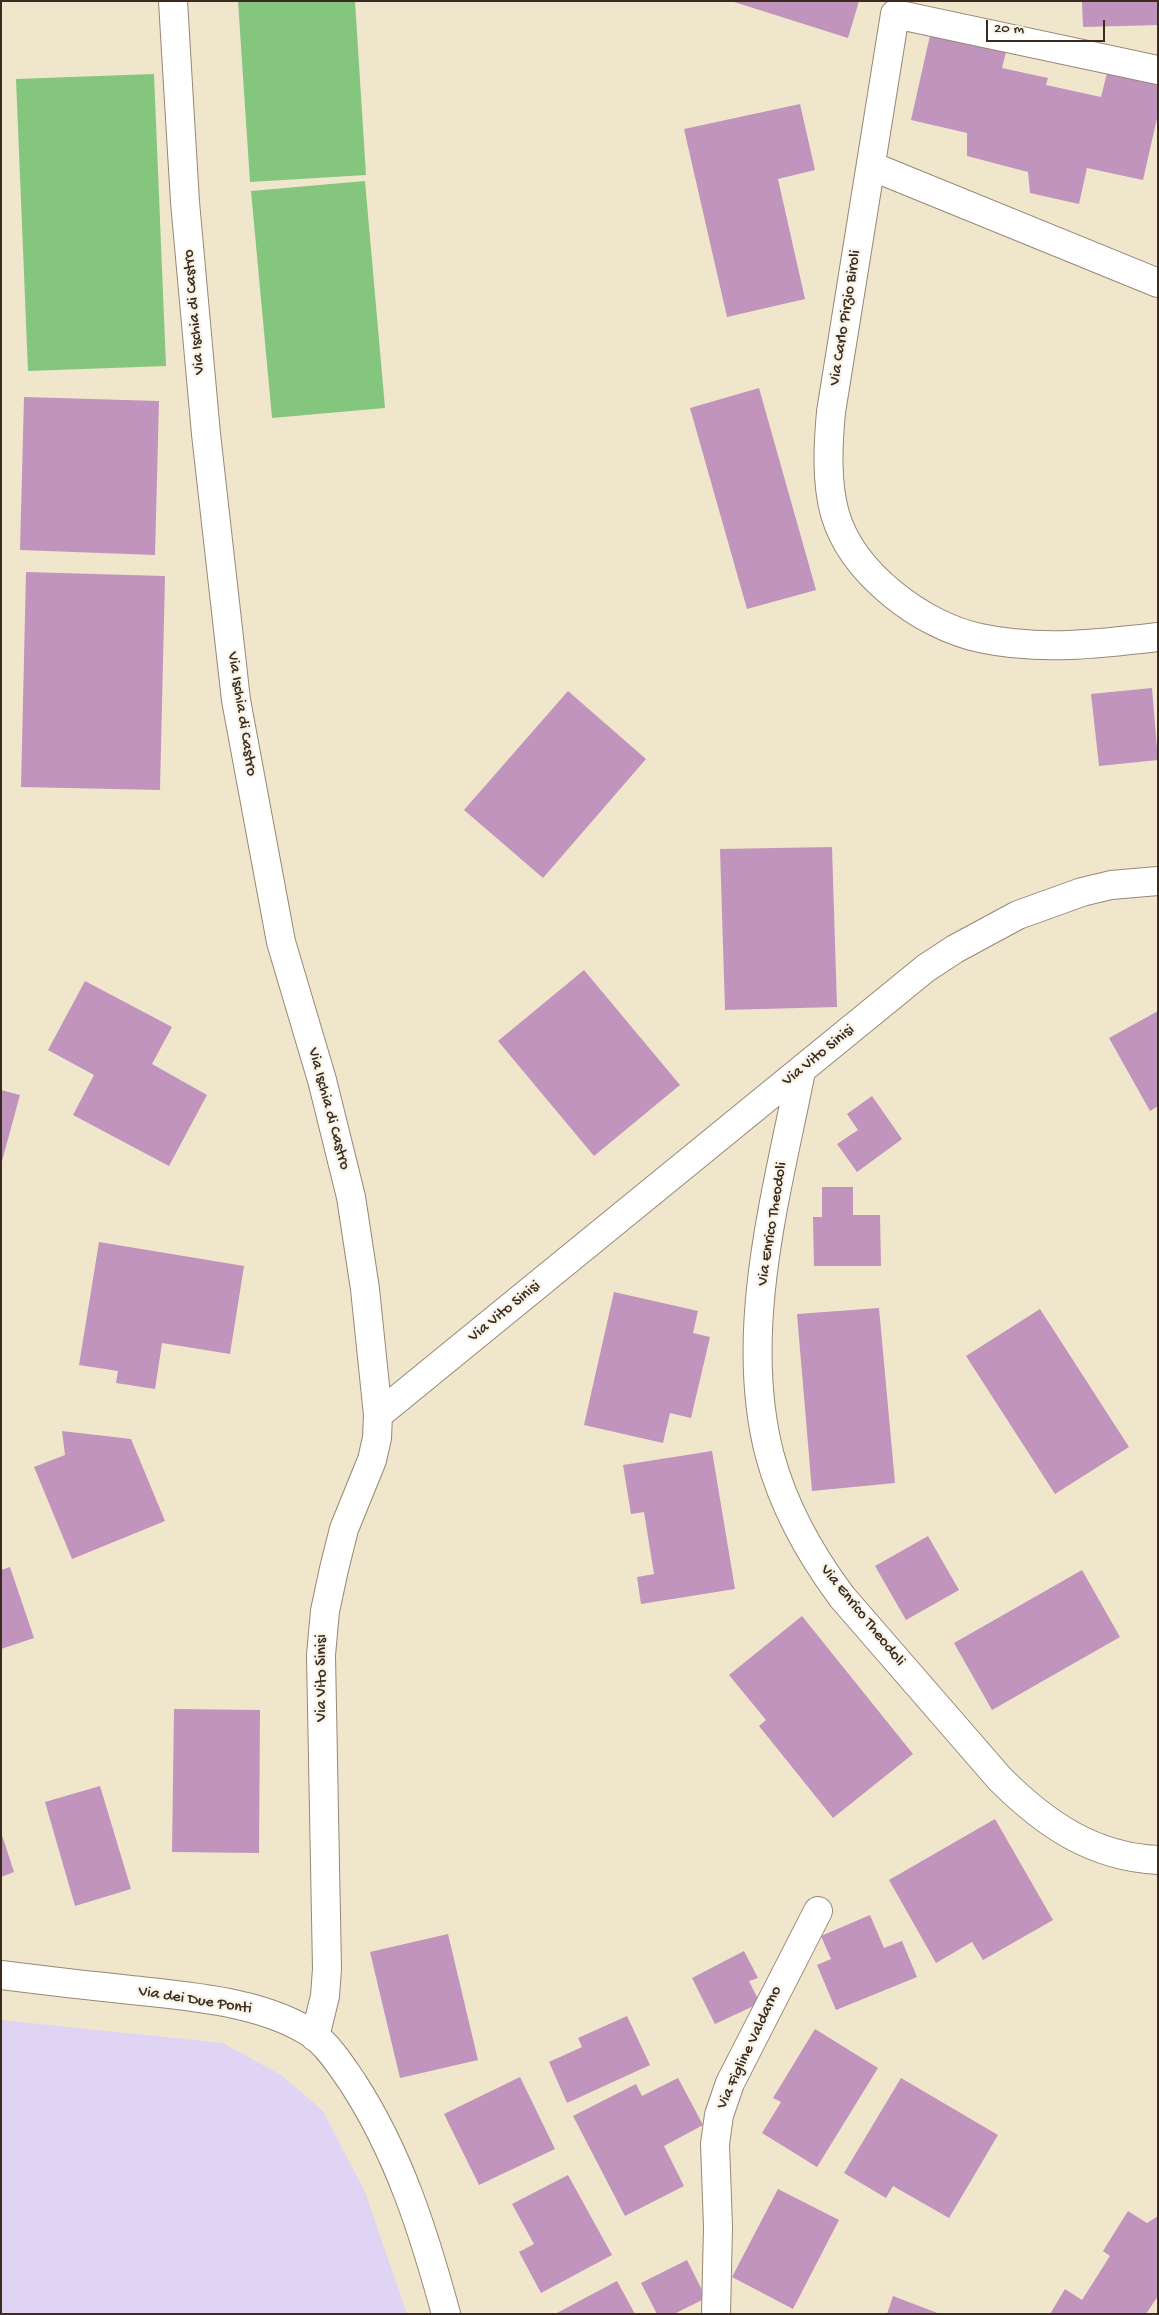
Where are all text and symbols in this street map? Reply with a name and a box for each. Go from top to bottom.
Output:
scale bar [989,10,1108,42]
text: 20 m [994,20,1024,38]
street label: Via Ischia di Castro [180,249,210,375]
street label: Via Carlo Pirzio Biroli [826,249,866,387]
street label: Via Ischia di Castro [222,651,260,777]
street label: Via Vito Sinisi [779,1021,859,1091]
street label: Via Ischia di Castro [302,1046,354,1172]
street label: Via Enrico Theodoli [754,1161,792,1287]
street label: Via Vito Sinisi [465,1277,545,1347]
street label: Via Enrico Theodoli [815,1561,909,1671]
street label: Via Vito Sinisi [313,1634,333,1722]
street label: Via dei Due Ponti [137,1983,253,2019]
street label: Via Figline Valdarno [713,1983,787,2113]

